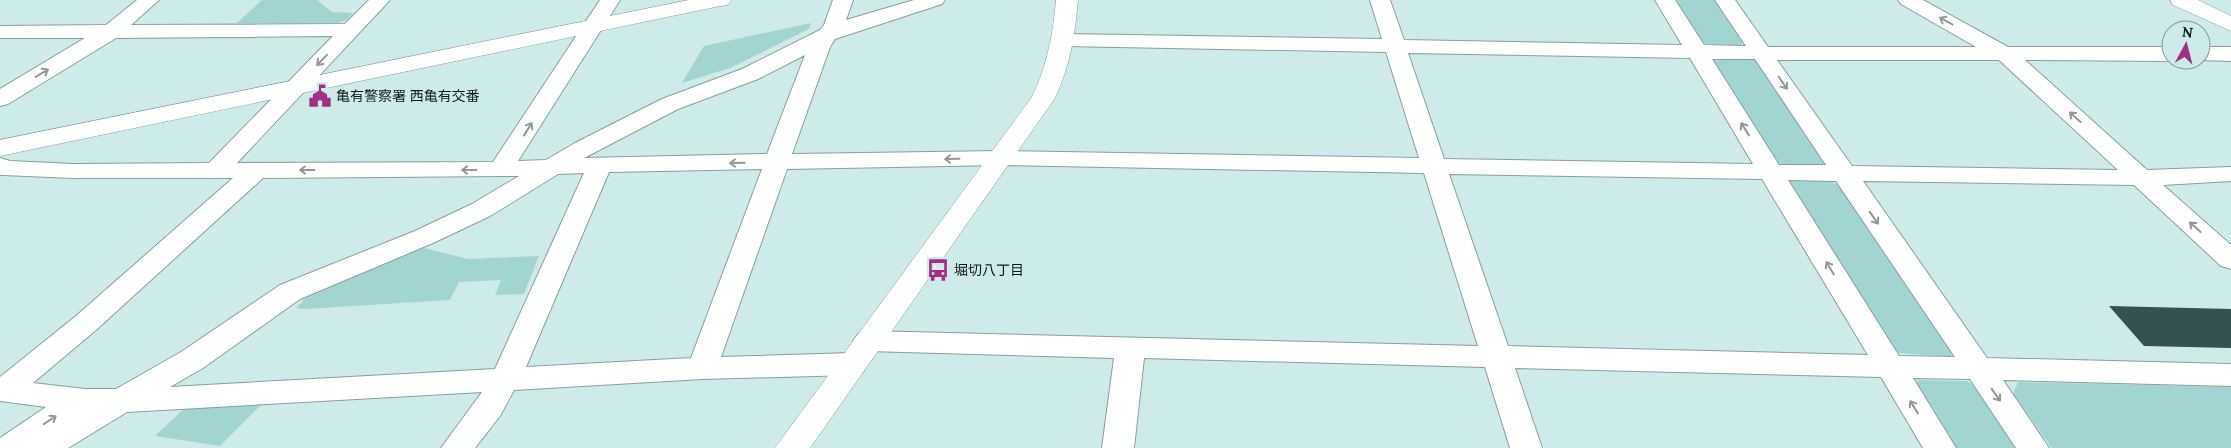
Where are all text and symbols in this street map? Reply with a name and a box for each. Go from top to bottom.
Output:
one-way arrow [1938,16,1953,26]
north arrow [2161,20,2211,70]
text: N [2181,23,2194,42]
one-way arrow [316,54,328,66]
one-way arrow [34,68,48,78]
one-way arrow [1777,76,1788,90]
public building icon: 亀有警察署 西亀有交番 [307,83,333,109]
place label: 亀有警察署 西亀有交番 [336,87,480,105]
one-way arrow [2069,111,2081,123]
one-way arrow [523,123,533,137]
one-way arrow [1740,123,1750,137]
one-way arrow [944,154,960,164]
one-way arrow [729,158,745,167]
one-way arrow [299,165,316,175]
one-way arrow [462,165,478,175]
one-way arrow [1869,211,1879,225]
one-way arrow [2189,221,2202,233]
bus stop icon: 堀切八丁目 [925,257,951,283]
place label: 堀切八丁目 [954,261,1024,279]
one-way arrow [1824,261,1834,275]
one-way arrow [1991,388,2001,402]
one-way arrow [1909,400,1919,414]
one-way arrow [43,415,57,425]

